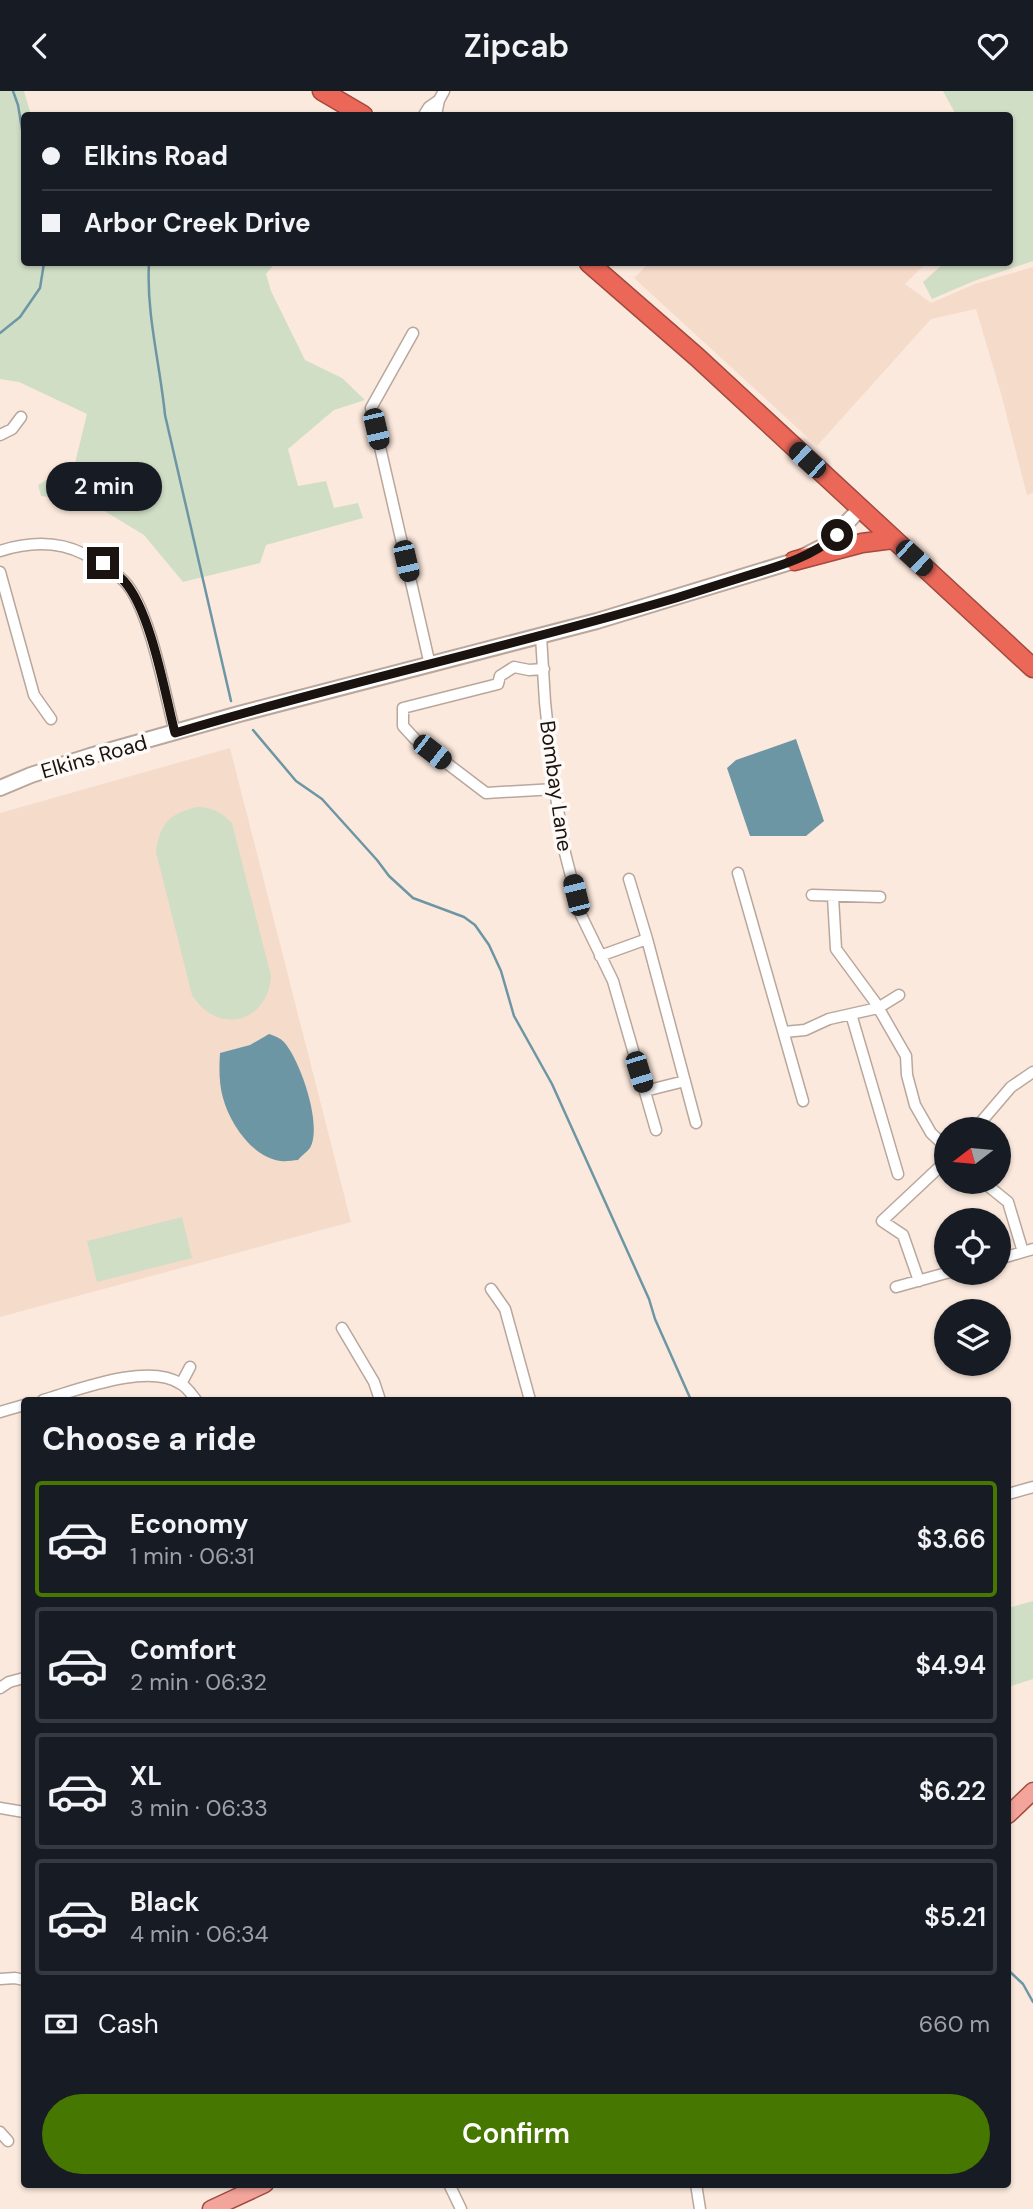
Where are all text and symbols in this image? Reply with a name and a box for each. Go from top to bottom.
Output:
text: Zipcab [464,25,569,67]
icon: back [21,27,59,65]
icon: heart [974,27,1012,65]
text: Elkins Road [84,139,228,173]
text: Arbor Creek Drive [84,206,311,240]
car [362,406,391,452]
car [785,438,830,482]
callout: 2 min [45,461,161,511]
text: 2 min [74,471,134,501]
route start [821,519,853,551]
car [892,536,937,580]
car [392,538,421,584]
route end [87,547,119,579]
street label: Bombay Lane [533,719,579,853]
street label: Elkins Road [38,728,150,786]
car [409,731,456,773]
car [561,872,592,918]
car [623,1049,656,1095]
north arrow [934,1117,1012,1193]
map controls [934,1117,1011,1376]
button: locate [934,1208,1011,1285]
button: layers [934,1299,1011,1376]
text: Choose a ride [42,1418,257,1460]
text: Economy [130,1507,248,1541]
icon: car [46,1508,109,1571]
text: $3.66 [917,1522,986,1556]
text: 1 min · 06:31 [130,1541,255,1571]
text: Comfort [130,1633,236,1667]
icon: car [46,1634,109,1697]
text: $4.94 [915,1648,986,1682]
text: 2 min · 06:32 [130,1667,267,1697]
text: XL [130,1759,162,1793]
icon: car [46,1760,109,1823]
text: $6.22 [919,1774,986,1808]
text: 3 min · 06:33 [130,1793,268,1823]
text: Black [130,1885,200,1919]
icon: car [46,1886,109,1949]
text: $5.21 [924,1900,986,1934]
text: 4 min · 06:34 [130,1919,268,1949]
icon: cash [42,2005,80,2043]
text: Cash [98,2007,159,2041]
text: 660 m [919,2009,990,2039]
button: Confirm [42,2094,990,2174]

